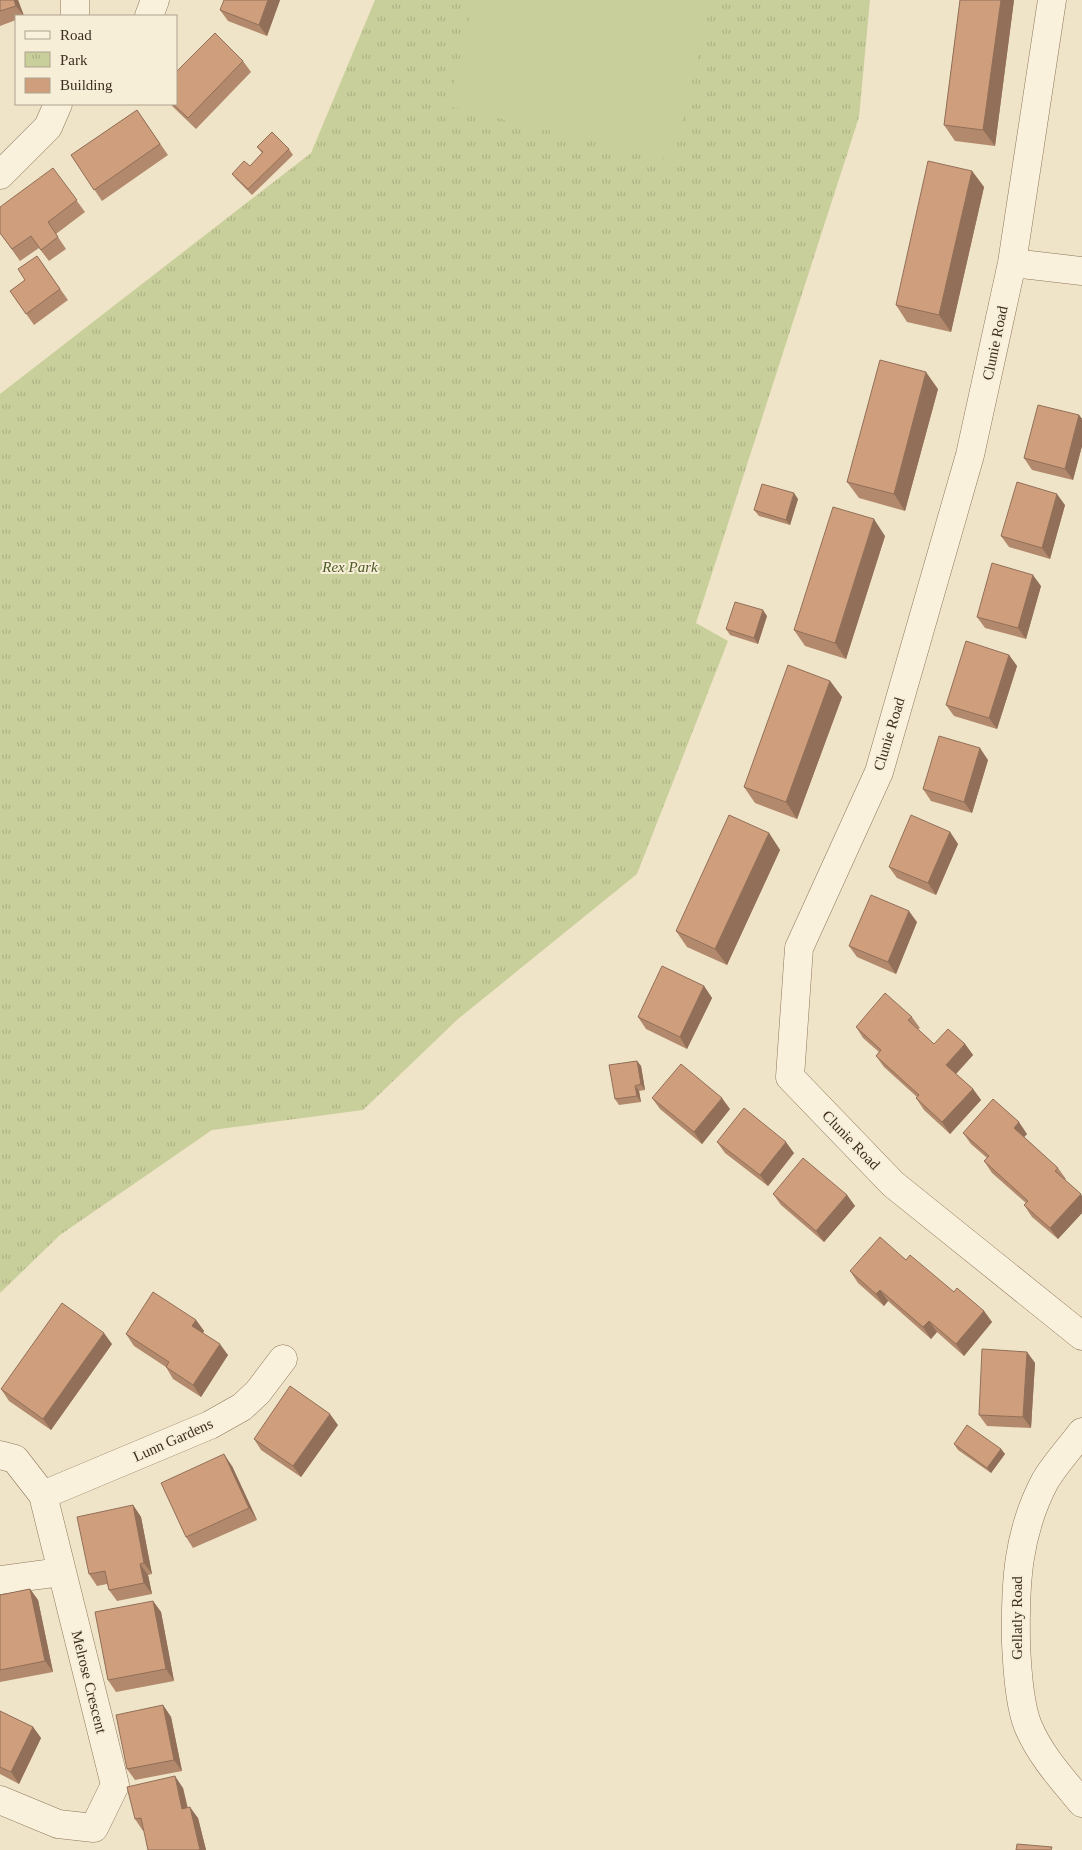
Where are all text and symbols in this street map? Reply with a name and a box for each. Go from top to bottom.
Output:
legend [15,15,178,105]
text: Road [60,27,92,43]
text: Park [60,52,88,68]
text: Building [60,77,113,93]
street label: Clunie Road [979,304,1011,382]
park label: Rex Park [321,559,378,575]
street label: Clunie Road [870,695,908,772]
street label: Clunie Road [819,1107,883,1173]
street label: Lunn Gardens [131,1415,215,1465]
street label: Gellatly Road [1009,1576,1025,1660]
street label: Melrose Crescent [68,1629,110,1736]

